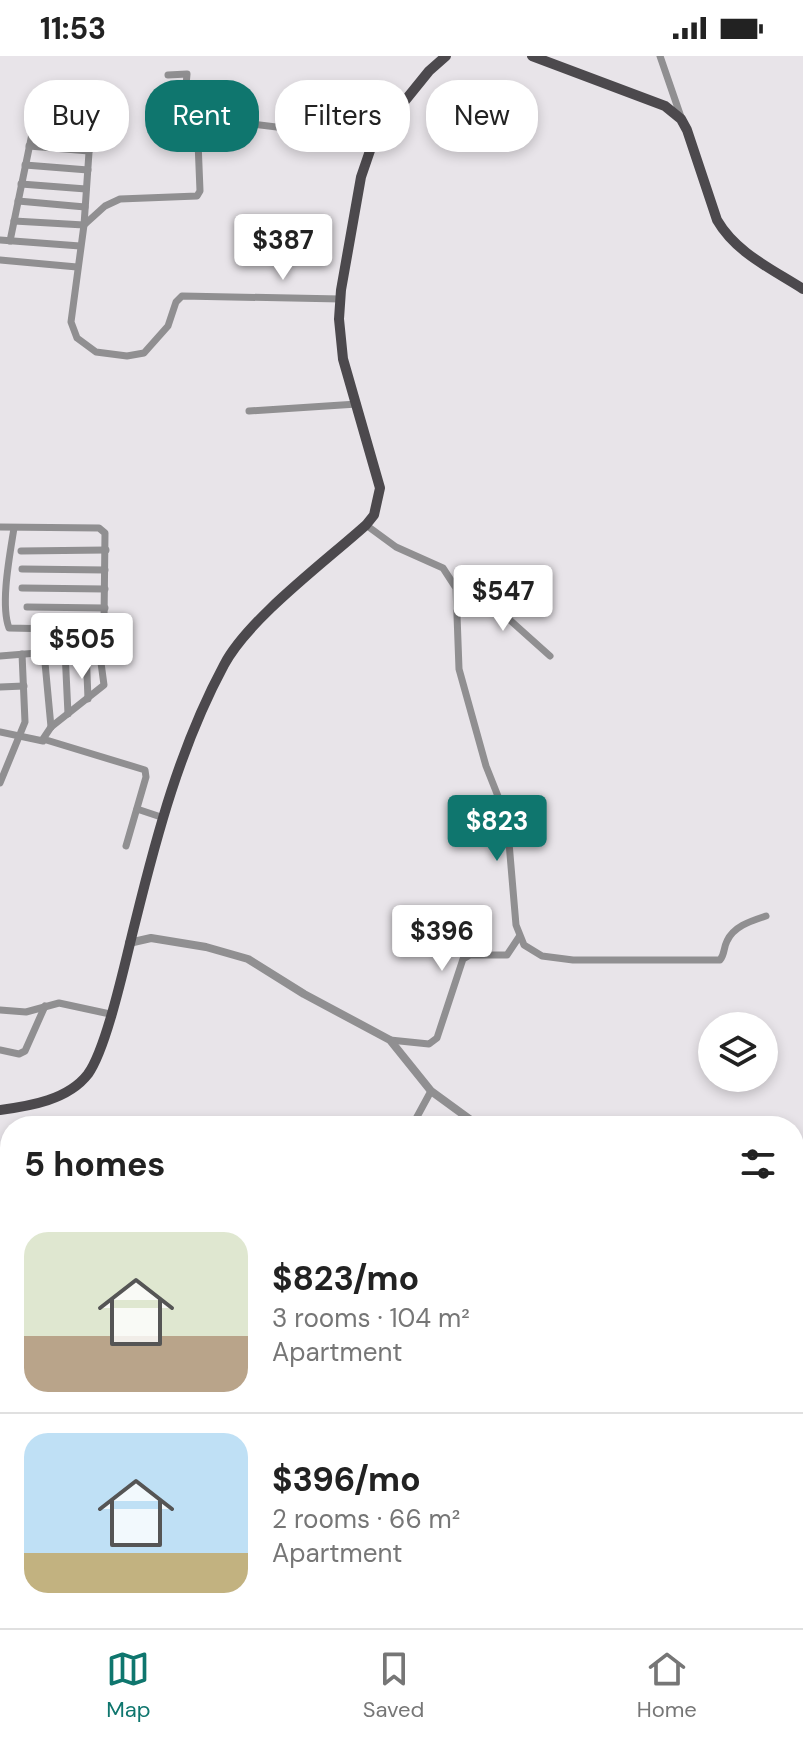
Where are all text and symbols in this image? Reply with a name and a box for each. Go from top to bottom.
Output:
text: 11:53 [40,9,106,48]
chip: Buy [24,80,129,152]
chip: Rent [145,80,259,152]
chip: Filters [275,80,410,152]
chip: New [426,80,538,152]
pin: $387 [236,214,330,282]
text: $387 [252,223,314,257]
pin: $547 [456,565,550,633]
text: $547 [472,574,534,608]
pin: $505 [35,613,129,681]
text: $505 [49,622,115,656]
pin: $823 [450,795,544,863]
text: $823 [466,804,528,838]
pin: $396 [395,905,489,973]
text: $396 [410,914,474,948]
map controls [698,1012,778,1092]
button: layers [698,1012,778,1092]
text: 5 homes [24,1142,165,1187]
icon: filters [736,1142,780,1186]
text: $823/mo [272,1256,419,1301]
icon: home [88,1264,184,1360]
text: 3 rooms · 104 m² [272,1301,470,1335]
text: Apartment [272,1335,403,1369]
text: $396/mo [272,1457,421,1502]
icon: home [88,1465,184,1561]
text: 2 rooms · 66 m² [272,1502,460,1536]
text: Apartment [272,1536,403,1570]
tab: Map [106,1647,150,1724]
tab: Saved [363,1647,424,1724]
tab: Home [637,1647,697,1724]

